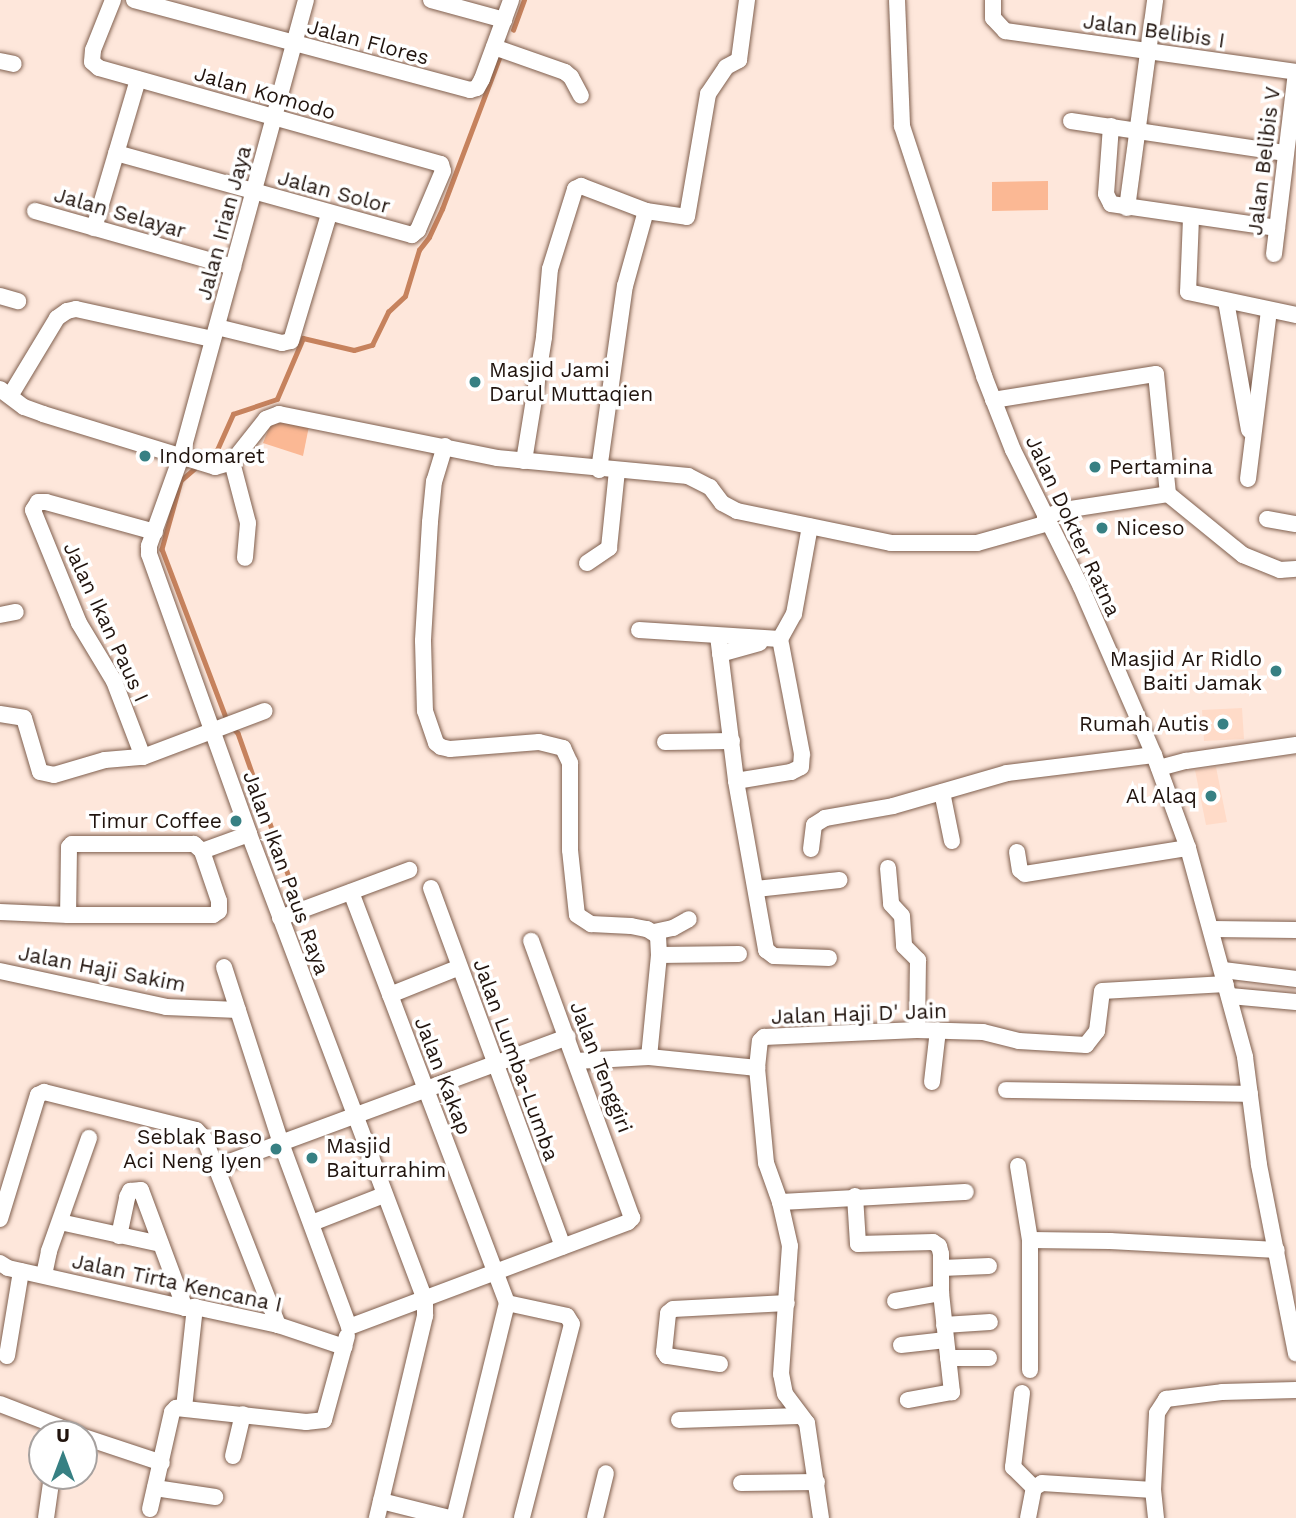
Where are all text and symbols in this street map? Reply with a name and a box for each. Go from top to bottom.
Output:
street label: Jalan Belibis I [1081,9,1227,53]
street label: Jalan Flores [304,14,432,70]
street label: Jalan Komodo [191,61,339,125]
street label: Jalan Belibis V [1242,85,1286,237]
street label: Jalan Irian Jaya [191,143,257,303]
street label: Jalan Solor [275,165,393,219]
street label: Jalan Selayar [51,182,189,244]
place label: Masjid Jami Darul Muttaqien [489,357,654,407]
marker: Masjid Jami Darul Muttaqien [467,374,483,390]
street label: Jalan Dokter Ratna [1020,431,1126,621]
place label: Indomaret [159,443,265,469]
marker: Indomaret [137,448,153,464]
place label: Pertamina [1109,454,1213,480]
marker: Pertamina [1087,459,1103,475]
place label: Niceso [1116,515,1185,541]
marker: Niceso [1094,520,1110,536]
street label: Jalan Ikan Paus I [58,538,154,706]
place label: Masjid Ar Ridlo Baiti Jamak [1109,646,1262,696]
marker: Masjid Ar Ridlo Baiti Jamak [1268,663,1284,679]
place label: Rumah Autis [1078,711,1209,737]
marker: Rumah Autis [1215,716,1231,732]
street label: Jalan Ikan Paus Raya [237,768,335,978]
place label: Al Alaq [1124,783,1197,809]
marker: Al Alaq [1203,788,1219,804]
place label: Timur Coffee [88,808,222,834]
marker: Timur Coffee [228,813,244,829]
street label: Jalan Haji Sakim [16,940,188,998]
street label: Jalan Lumba-Lumba [468,956,564,1164]
street label: Jalan Tenggiri [564,997,638,1137]
street label: Jalan Haji D' Jain [770,998,948,1030]
street label: Jalan Kakap [409,1014,477,1138]
place label: Seblak Baso Aci Neng Iyen [123,1124,262,1174]
place label: Masjid Baiturrahim [326,1133,446,1183]
marker: Seblak Baso Aci Neng Iyen [268,1141,284,1157]
marker: Masjid Baiturrahim [304,1150,320,1166]
street label: Jalan Tirta Kencana I [69,1248,285,1318]
north arrow [28,1420,98,1490]
text: U [56,1424,70,1447]

